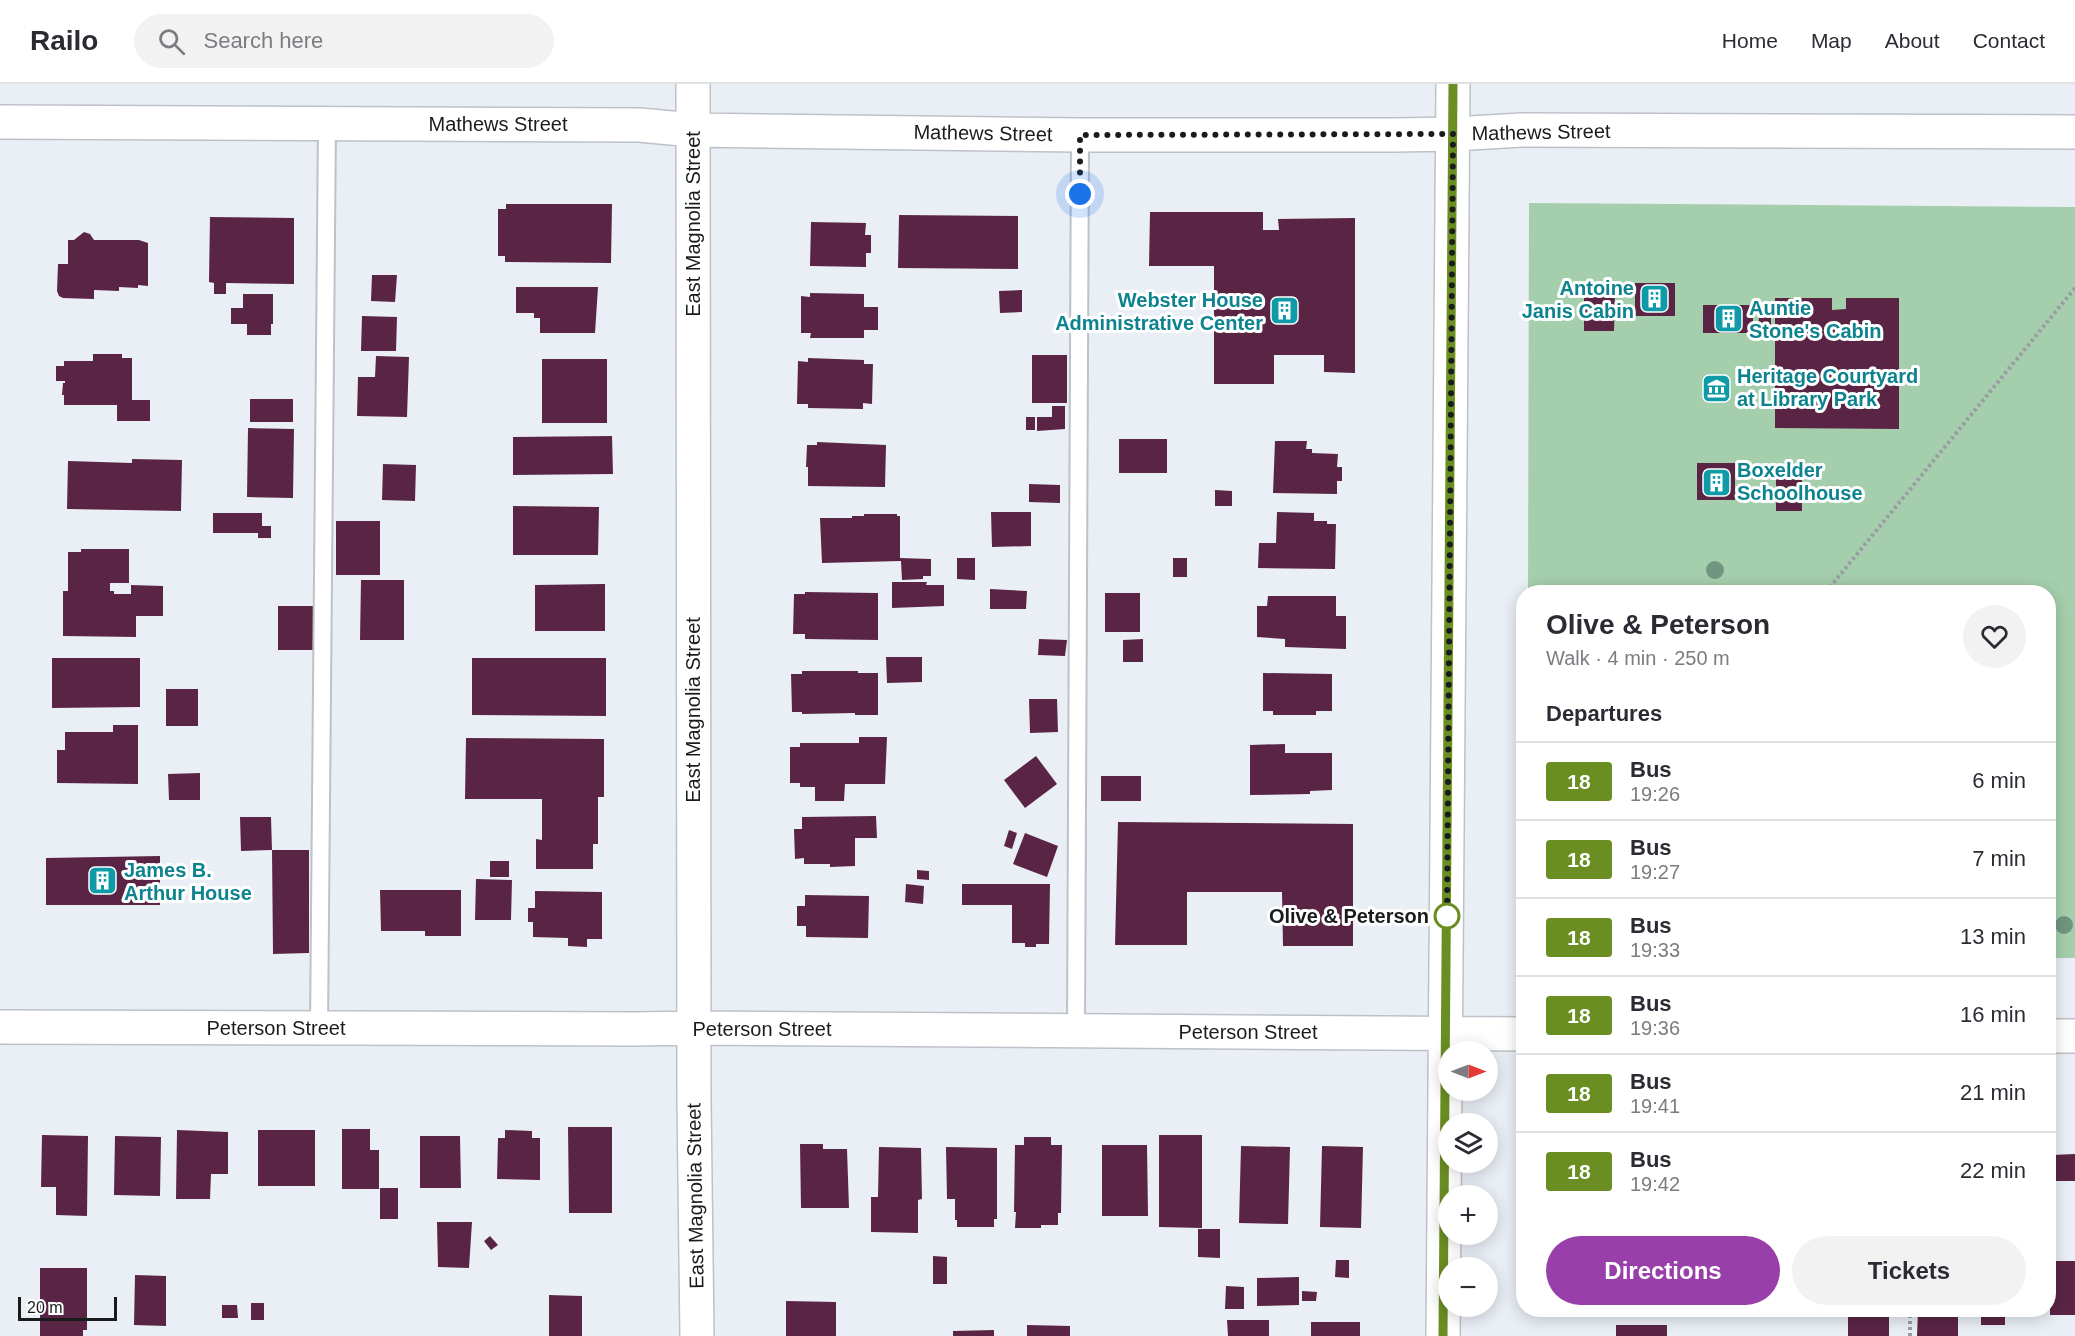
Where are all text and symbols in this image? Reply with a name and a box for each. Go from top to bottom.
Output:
search box [134,14,554,68]
text: Railo [30,25,98,56]
icon: search [155,25,188,58]
text: Search here [203,28,323,53]
text: Home [1722,29,1778,52]
text: Map [1811,29,1852,52]
text: About [1885,29,1940,52]
text: Contact [1973,29,2045,52]
street label: Mathews Street [429,113,568,135]
street label: Mathews Street [1471,120,1611,144]
street label: Mathews Street [913,121,1053,145]
street label: East Magnolia Street [682,131,704,317]
your location [1065,179,1095,209]
place label: Antoine Janis Cabin [1522,277,1634,322]
building icon: Antoine Janis Cabin [1639,283,1671,315]
place label: Webster House Administrative Center [1055,289,1263,334]
building icon: Webster House Administrative Center [1268,295,1300,327]
place label: Auntie Stone's Cabin [1749,297,1882,342]
building icon: Auntie Stone's Cabin [1712,303,1744,335]
place label: Heritage Courtyard at Library Park [1737,365,1918,410]
museum icon: Heritage Courtyard at Library Park [1700,372,1732,404]
place label: Boxelder Schoolhouse [1737,459,1863,504]
building icon: Boxelder Schoolhouse [1700,466,1732,498]
button: heart [1963,605,2026,668]
text: Olive & Peterson [1546,609,1770,640]
street label: East Magnolia Street [682,617,704,803]
text: Walk · 4 min · 250 m [1546,647,1730,669]
text: Departures [1546,701,1662,726]
text: Bus [1630,757,1672,782]
text: 6 min [1972,768,2026,793]
text: 18 [1567,770,1591,793]
text: 19:26 [1630,783,1680,805]
text: Bus [1630,835,1672,860]
text: 7 min [1972,846,2026,871]
text: 18 [1567,848,1591,871]
place label: James B. Arthur House [124,859,252,904]
text: 19:27 [1630,861,1680,883]
building icon: James B. Arthur House [87,865,119,897]
marker: Olive & Peterson [1434,903,1460,929]
place label: Olive & Peterson [1269,905,1429,927]
text: Bus [1630,913,1672,938]
text: 13 min [1960,924,2026,949]
text: 18 [1567,926,1591,949]
text: 19:33 [1630,939,1680,961]
text: Bus [1630,991,1672,1016]
text: 16 min [1960,1002,2026,1027]
text: 18 [1567,1004,1591,1027]
street label: Peterson Street [207,1017,346,1039]
text: 19:36 [1630,1017,1680,1039]
street label: Peterson Street [693,1018,832,1040]
street label: Peterson Street [1179,1021,1318,1043]
north arrow [1438,1041,1498,1101]
map controls [1438,1041,1498,1317]
text: Bus [1630,1069,1672,1094]
text: 21 min [1960,1080,2026,1105]
text: 18 [1567,1082,1591,1105]
text: 19:41 [1630,1095,1680,1117]
street label: East Magnolia Street [682,1103,708,1289]
button: layers [1438,1113,1498,1173]
text: Bus [1630,1147,1672,1172]
text: 22 min [1960,1158,2026,1183]
text: 18 [1567,1160,1591,1183]
text: 19:42 [1630,1173,1680,1195]
button: + [1438,1185,1498,1245]
button: Directions [1546,1236,1780,1305]
button: Tickets [1792,1236,2026,1305]
button: − [1438,1257,1498,1317]
scale bar [18,1294,117,1322]
text: 20 m [27,1299,63,1316]

